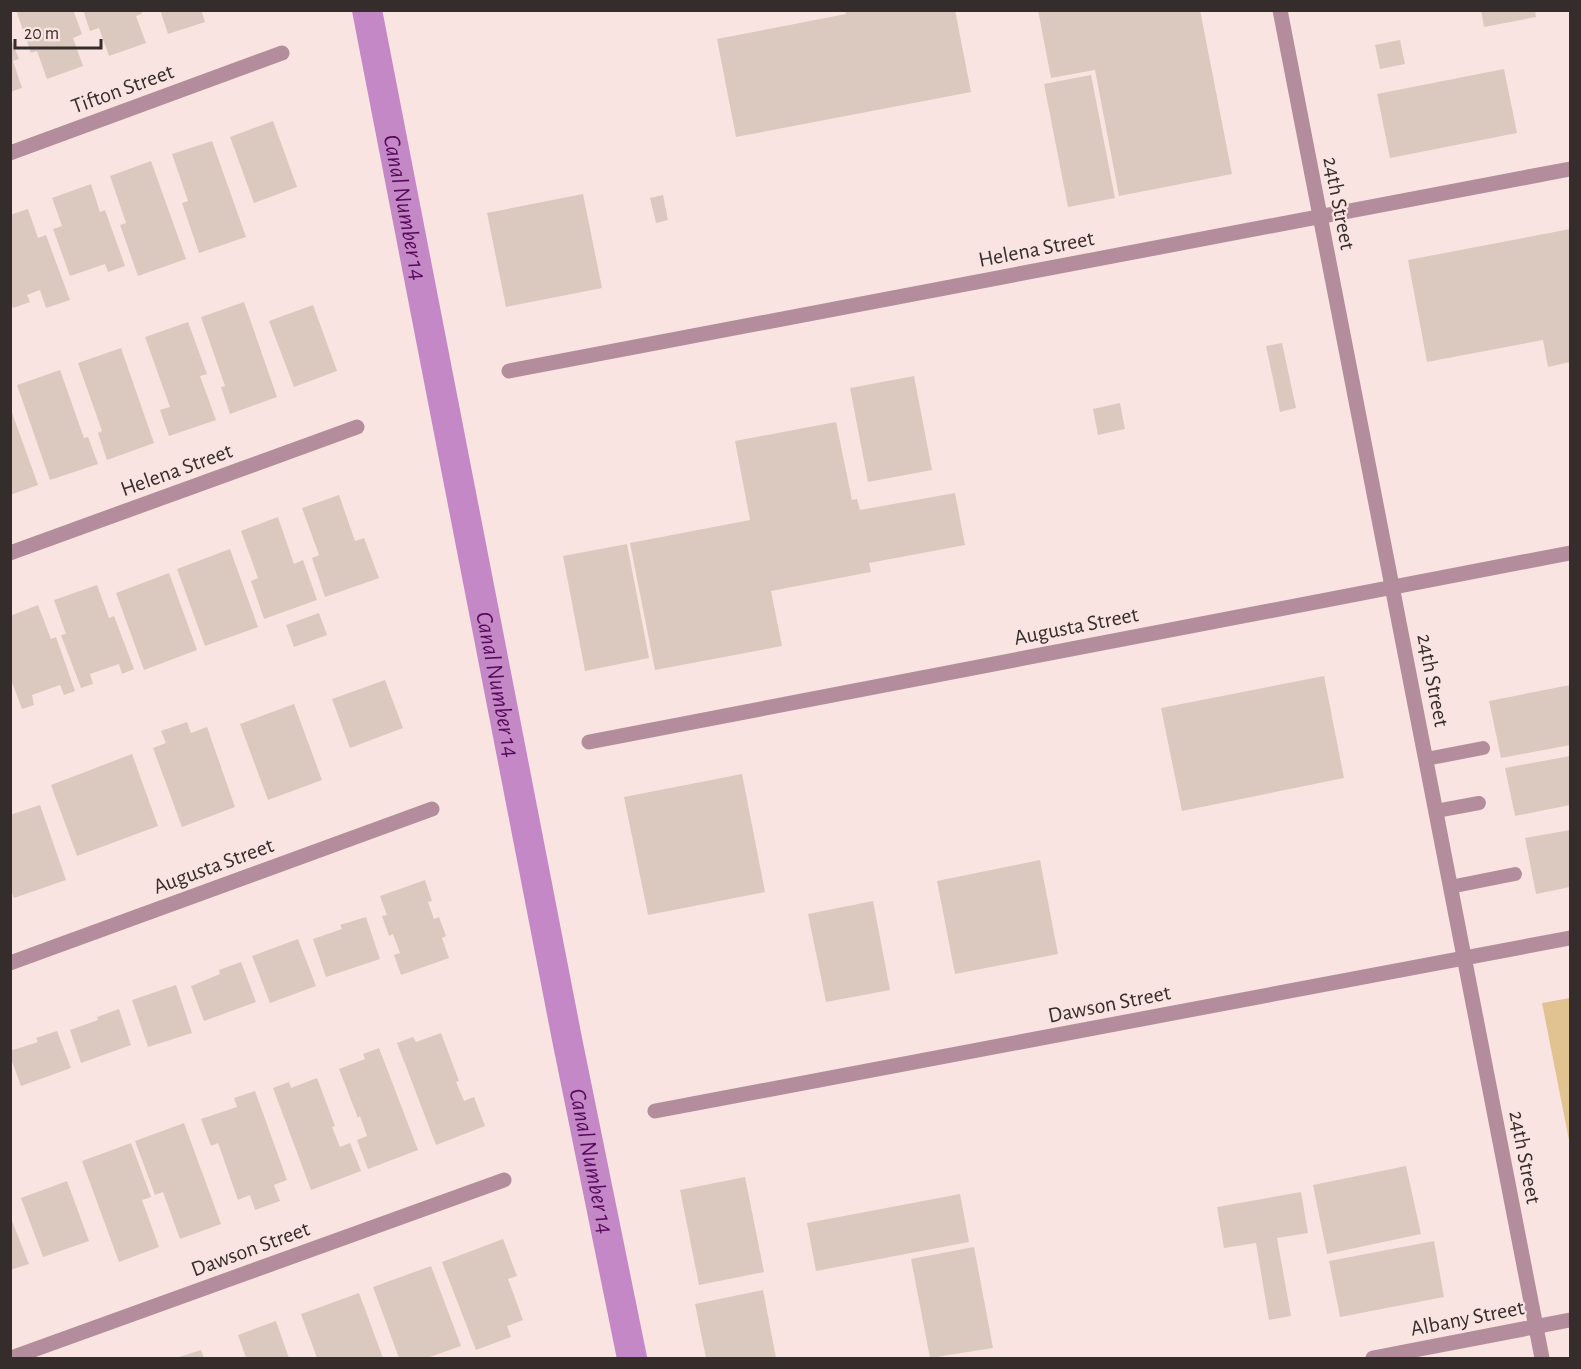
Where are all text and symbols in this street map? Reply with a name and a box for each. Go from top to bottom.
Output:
scale bar [15,12,100,50]
text: 20 m [24,25,59,43]
street label: Tifton Street [68,60,176,118]
water label: Canal Number 14 [378,133,430,282]
street label: 24th Street [1319,155,1359,252]
street label: Helena Street [977,227,1096,271]
street label: Helena Street [117,440,235,500]
street label: Augusta Street [1012,603,1140,649]
water label: Canal Number 14 [471,610,523,760]
street label: 24th Street [1413,632,1453,729]
street label: Augusta Street [150,834,276,898]
street label: Dawson Street [1046,981,1172,1027]
water label: Canal Number 14 [564,1087,617,1236]
street label: 24th Street [1505,1109,1545,1206]
street label: Dawson Street [188,1217,313,1281]
street label: Albany Street [1409,1296,1526,1340]

